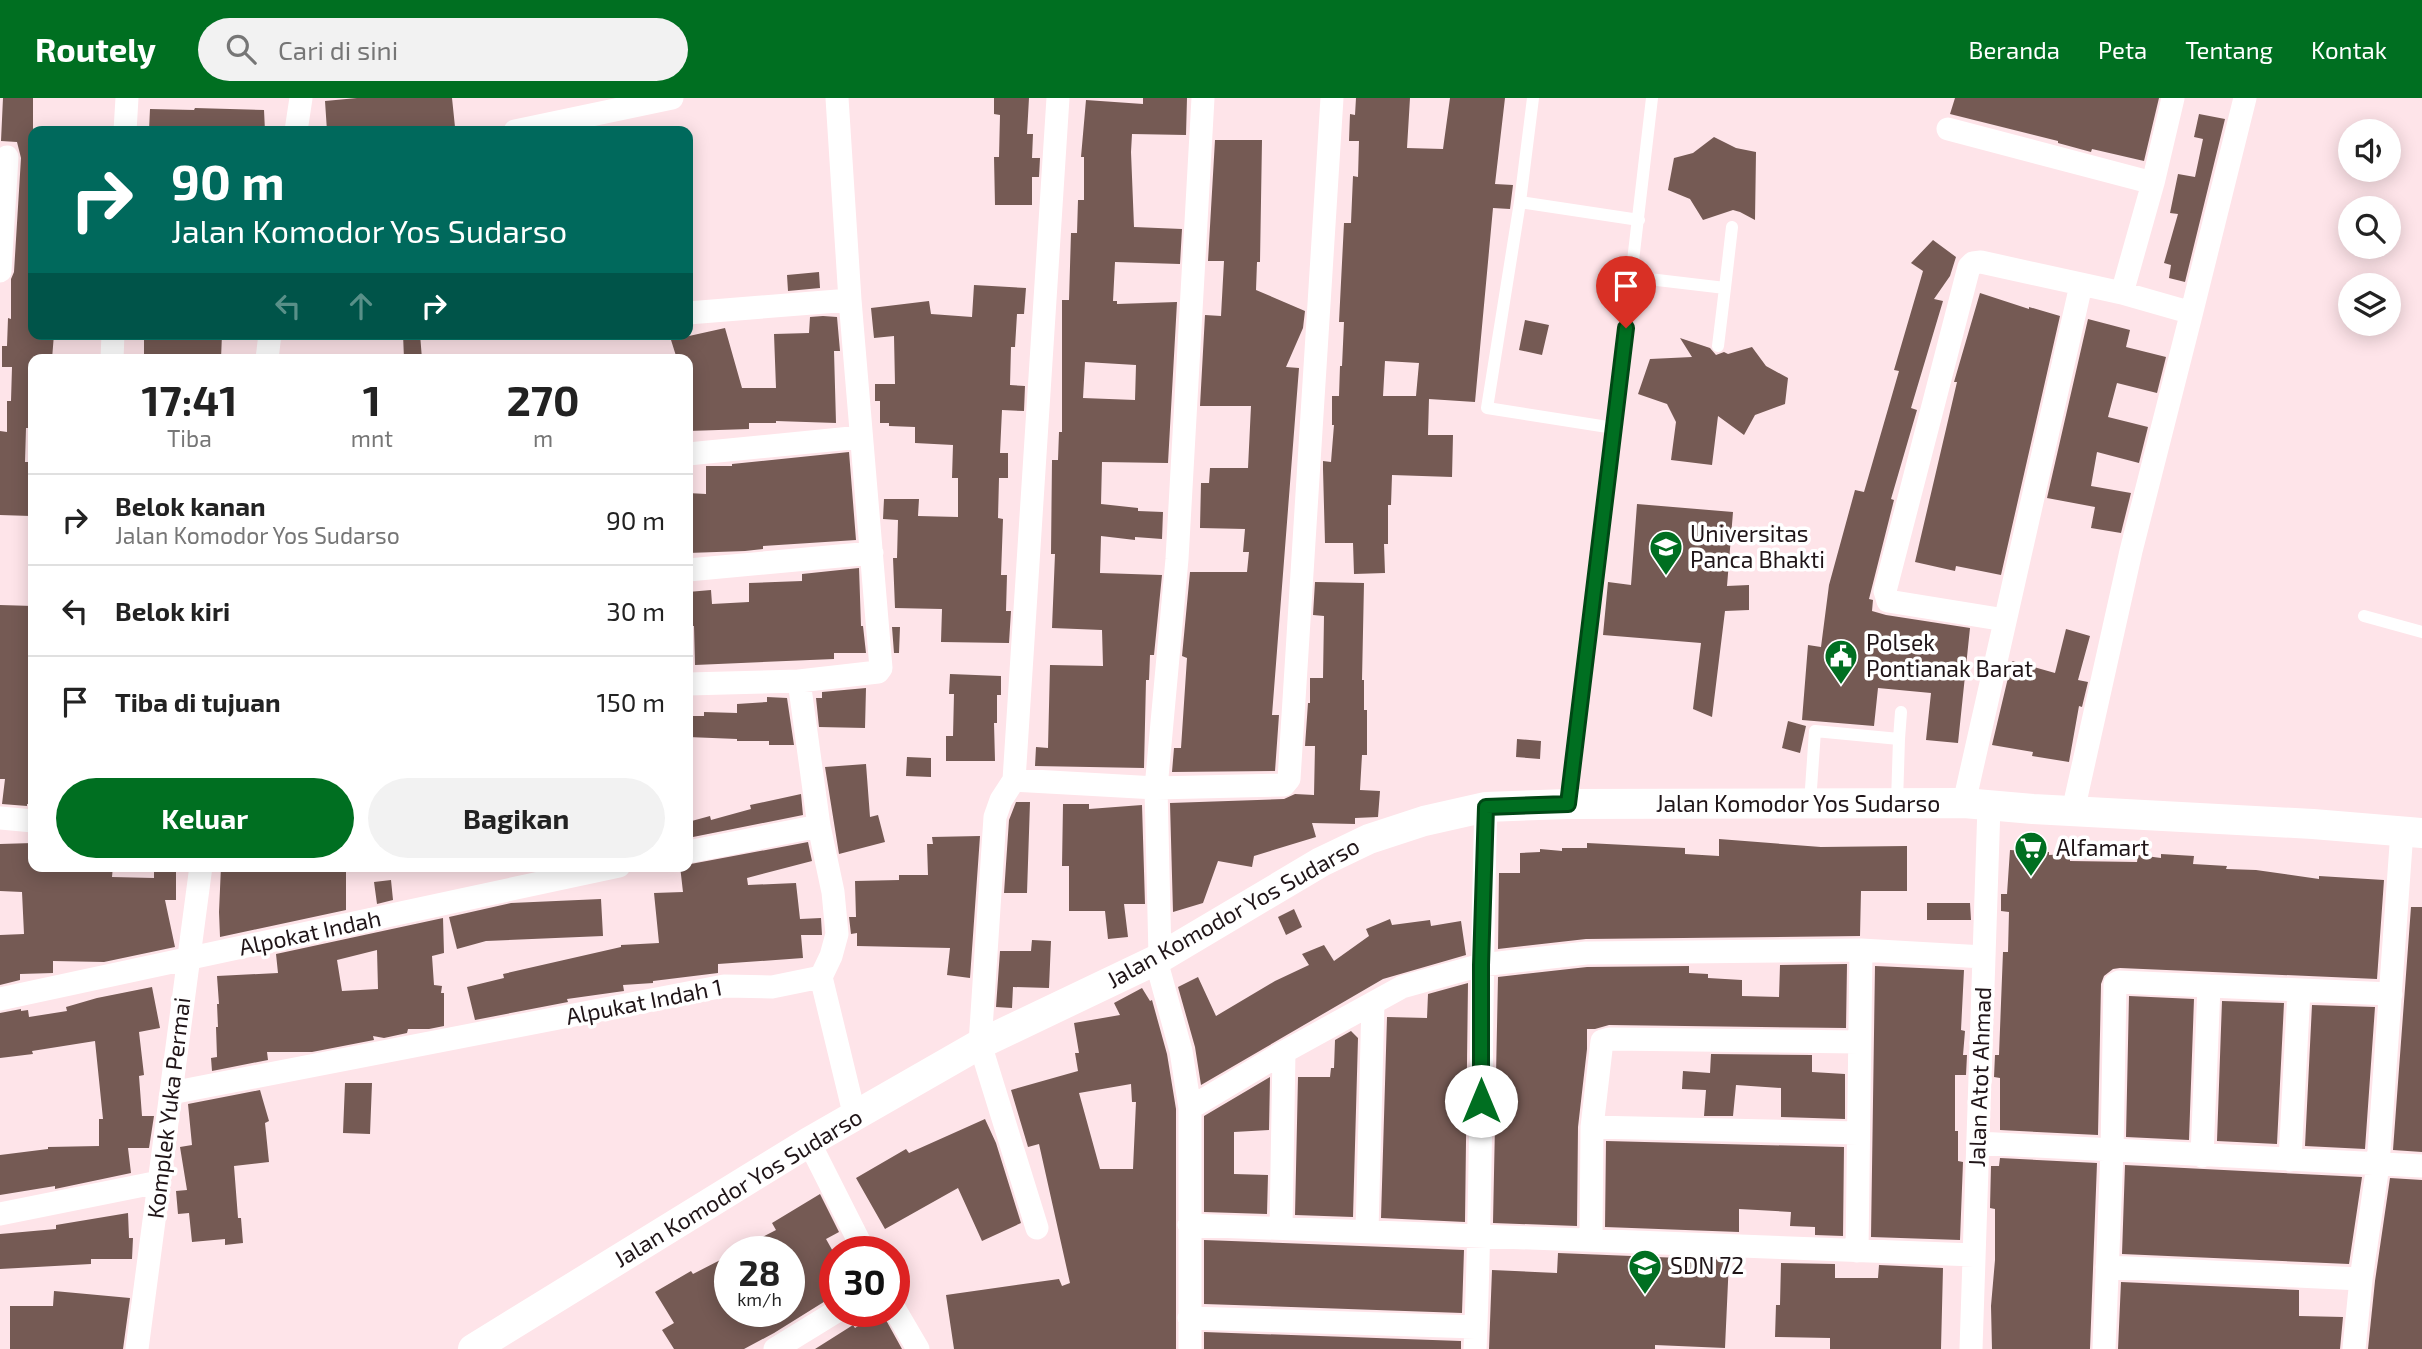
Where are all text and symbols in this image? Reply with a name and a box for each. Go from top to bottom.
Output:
search box [198,18,688,81]
text: Routely [35,29,156,69]
icon: search [222,30,260,68]
text: Cari di sini [278,34,398,65]
text: Beranda [1969,35,2060,64]
text: Peta [2098,35,2147,64]
text: Tentang [2185,35,2273,64]
text: Kontak [2311,35,2387,64]
map controls [2338,119,2401,336]
button: sound [2338,119,2401,182]
text: 90 m [171,151,285,210]
icon: right [56,154,147,245]
button: search [2338,196,2401,259]
text: Jalan Komodor Yos Sudarso [171,211,567,249]
pin [1596,256,1656,328]
icon: arrive [1607,267,1645,305]
button: layers [2338,273,2401,336]
icon: left [269,287,307,325]
icon: ahead [342,287,380,325]
icon: right [415,287,453,325]
text: 17:41 [141,374,237,424]
text: 1 [363,374,381,424]
text: 270 [506,374,580,424]
text: Tiba [167,424,212,452]
text: mnt [351,424,393,452]
text: m [533,424,553,452]
text: Belok kanan [115,490,266,521]
icon: right [56,501,94,539]
text: 90 m [606,504,665,535]
place label: Universitas Panca Bhakti [1690,519,1825,573]
text: Jalan Komodor Yos Sudarso [115,521,400,549]
school or university icon: Universitas Panca Bhakti [1647,528,1685,577]
icon: left [56,592,94,630]
text: Belok kiri [115,595,230,626]
text: 30 m [606,595,665,626]
place label: Polsek Pontianak Barat [1866,628,2033,682]
public building icon: Polsek Pontianak Barat [1822,637,1860,686]
icon: arrive [56,683,94,721]
text: Tiba di tujuan [115,686,281,717]
text: 150 m [596,686,665,717]
button: Keluar [56,778,354,858]
button: Bagikan [368,778,665,858]
street label: Jalan Komodor Yos Sudarso [1656,789,1940,817]
supermarket icon: Alfamart [2012,829,2050,878]
street label: Jalan Komodor Yos Sudarso [1101,831,1364,993]
place label: Alfamart [2056,833,2149,861]
street label: Alpokat Indah [236,903,383,961]
street label: Alpukat Indah 1 [563,972,724,1030]
street label: Jalan Atot Ahmad [1962,986,1996,1168]
street label: Komplek Yuka Permai [141,996,195,1220]
position arrow [1444,1064,1518,1138]
street label: Jalan Komodor Yos Sudarso [608,1102,867,1272]
speed limit sign: 30 [819,1236,910,1327]
school or university icon: SDN 72 [1626,1247,1664,1296]
text: 28 [738,1251,781,1293]
place label: SDN 72 [1670,1251,1744,1279]
text: km/h [737,1288,782,1310]

